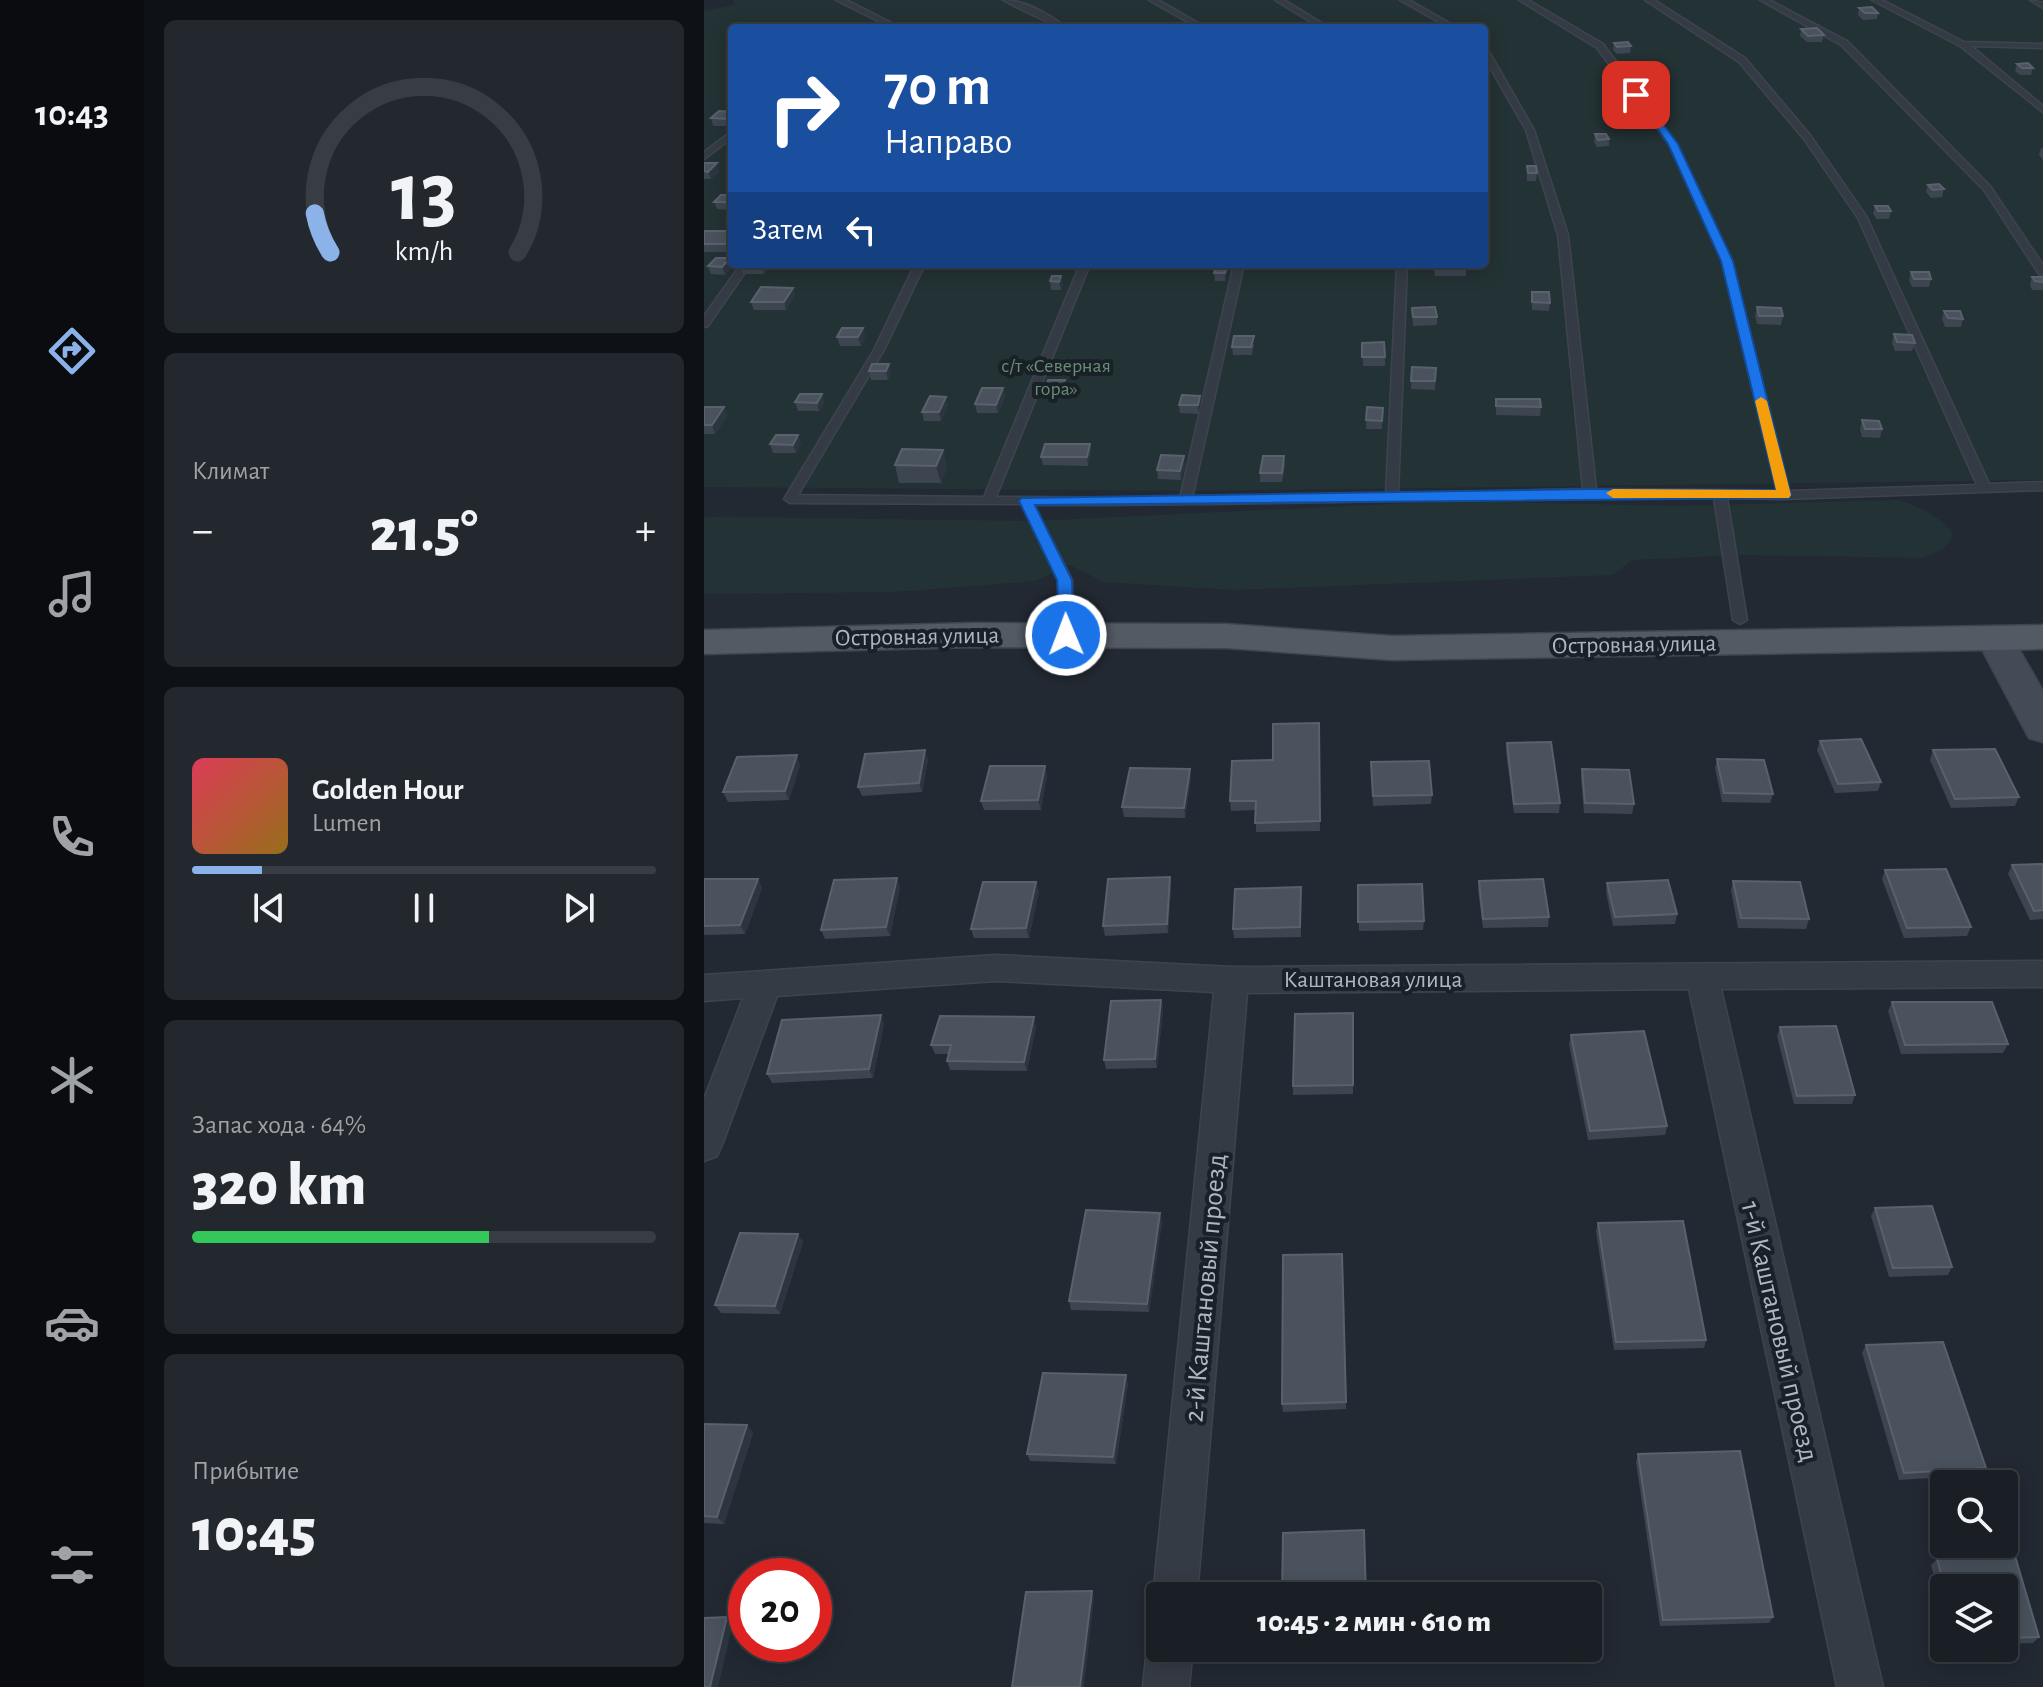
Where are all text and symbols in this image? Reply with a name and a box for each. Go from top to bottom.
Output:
icon: right [752,56,856,160]
text: 70 m [884,59,991,115]
pin [1602,61,1670,129]
icon: arrive [1614,73,1658,117]
text: 10:43 [35,96,109,132]
text: Направо [884,124,1012,160]
text: 13 [391,151,457,235]
icon: left [839,208,883,252]
text: Затем [752,215,823,245]
text: km/h [395,237,453,266]
icon: directions [44,323,100,379]
park label: с/т «Северная гора» [1001,356,1111,399]
text: Климат [192,458,269,484]
text: 21.5° [370,502,478,562]
text: − [192,509,213,553]
text: + [635,509,656,553]
icon: music [44,566,100,622]
position arrow [1024,593,1108,677]
street label: Островная улица [834,624,1000,650]
street label: Островная улица [1551,632,1717,658]
text: Golden Hour [312,775,464,805]
icon: phone [44,809,100,865]
text: Lumen [312,810,382,836]
icon: previous [247,886,291,930]
icon: pause [402,886,446,930]
icon: next [557,886,601,930]
street label: Каштановая улица [1284,968,1462,992]
icon: climate [44,1052,100,1108]
text: Запас хода · 64% [192,1112,366,1138]
street label: 2-й Каштановый проезд [1180,1153,1232,1424]
text: 320 km [192,1156,366,1216]
street label: 1-й Каштановый проезд [1735,1199,1823,1464]
icon: car [44,1295,100,1351]
text: Прибытие [192,1458,299,1484]
map controls [1930,1470,2018,1662]
button: search [1930,1470,2018,1558]
text: 10:45 [192,1502,316,1562]
icon: filters [44,1537,100,1593]
speed limit sign: 20 [728,1558,832,1662]
button: layers [1930,1574,2018,1662]
text: 10:45 · 2 мин · 610 m [1257,1607,1491,1637]

